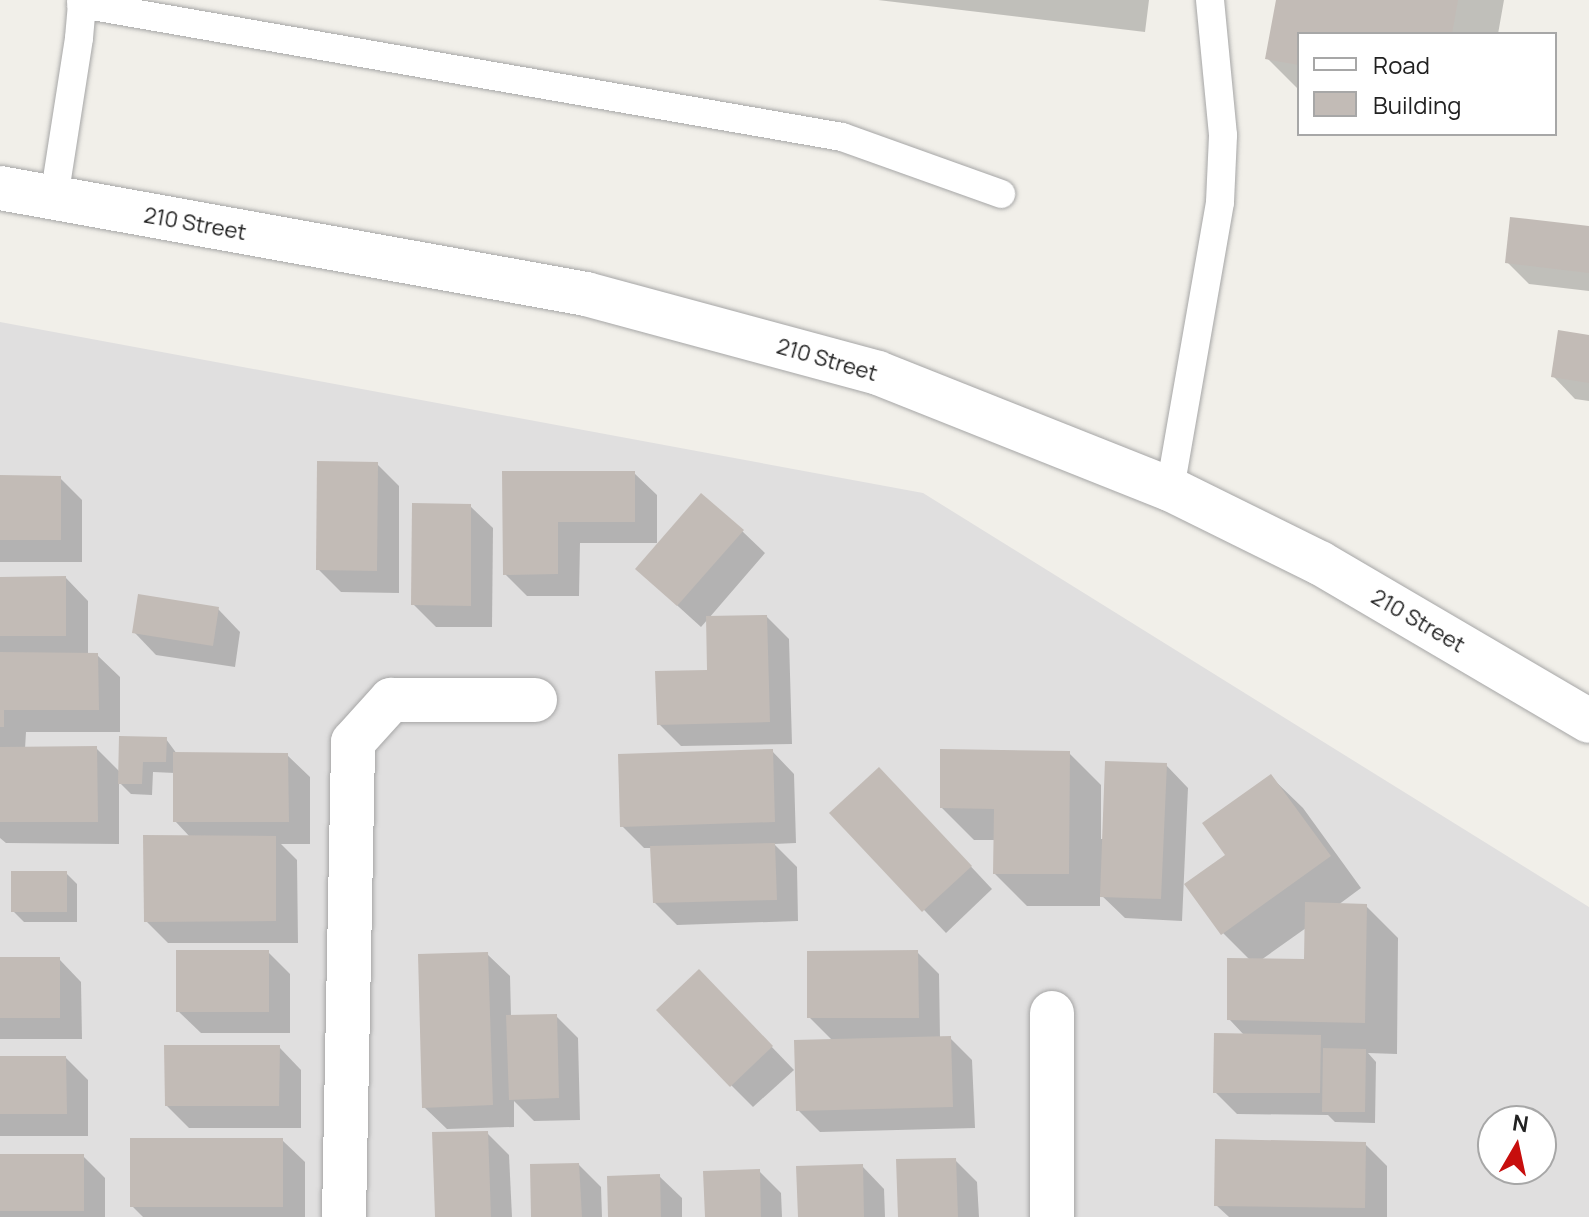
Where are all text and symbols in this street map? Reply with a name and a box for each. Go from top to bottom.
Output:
legend [1297,32,1557,136]
text: Road [1373,48,1430,81]
text: Building [1373,88,1461,121]
street label: 210 Street [142,202,248,246]
street label: 210 Street [774,333,880,387]
street label: 210 Street [1367,584,1469,658]
north arrow [1477,1105,1557,1185]
text: N [1510,1107,1531,1139]

